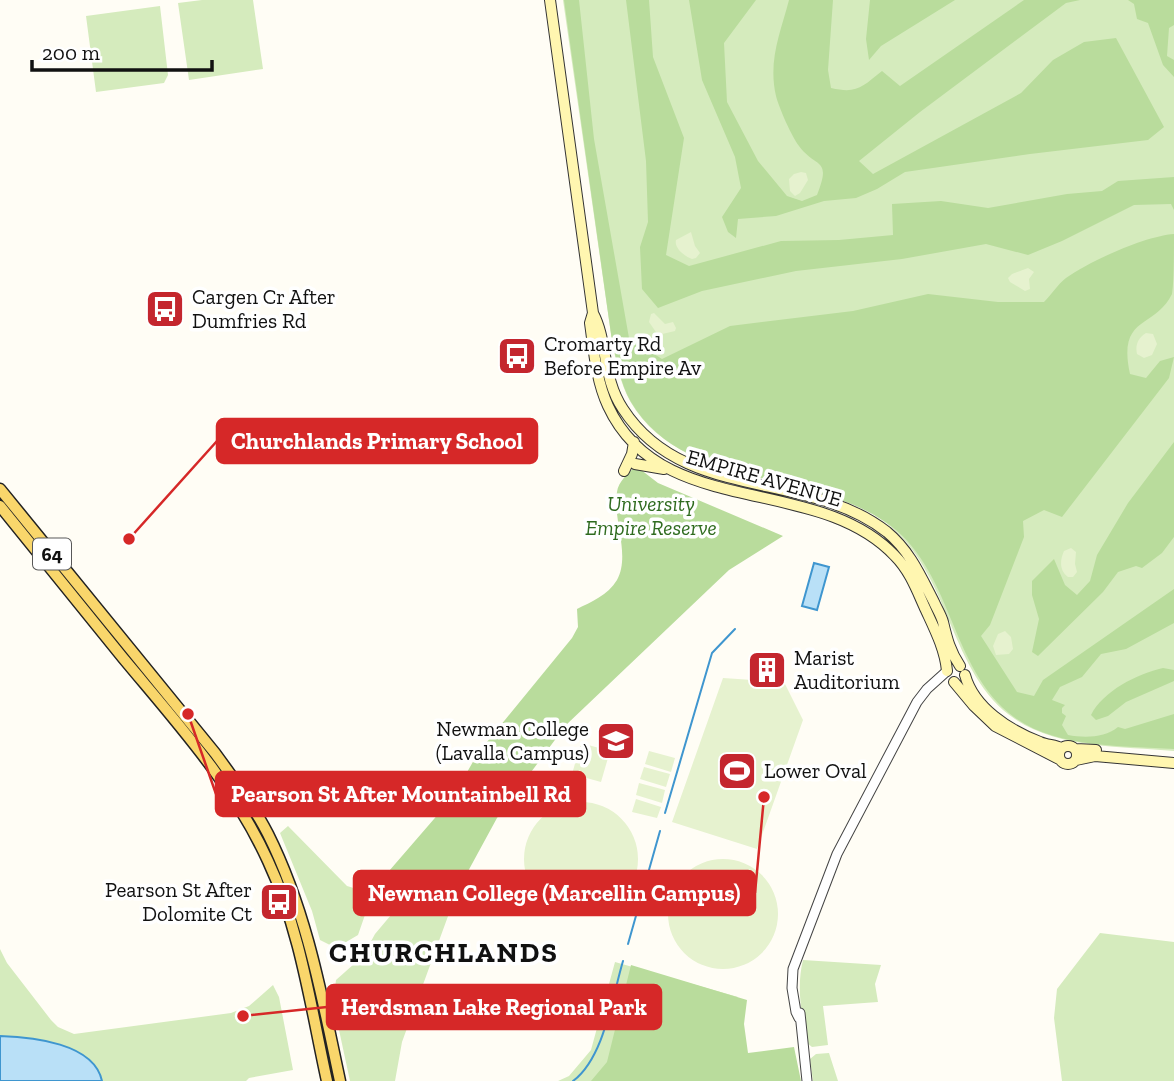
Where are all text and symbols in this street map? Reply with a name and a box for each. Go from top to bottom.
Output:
scale bar [32,28,212,72]
text: 200 m [42,40,100,65]
place label: Cargen Cr After Dumfries Rd [192,284,336,333]
bus stop icon: Cargen Cr After Dumfries Rd [144,288,186,330]
place label: Cromarty Rd Before Empire Av [544,331,702,380]
bus stop icon: Cromarty Rd Before Empire Av [496,335,538,377]
callout: Churchlands Primary School [217,419,537,463]
text: Churchlands Primary School [231,427,523,455]
street label: EMPIRE AVENUE [684,443,845,512]
park label: University Empire Reserve [585,491,717,540]
road number: 64 [33,538,71,569]
place label: Marist Auditorium [794,645,900,694]
building icon: Marist Auditorium [746,649,788,691]
place label: Newman College (Lavalla Campus) [436,716,589,765]
school or university icon: Newman College (Lavalla Campus) [595,720,637,762]
sports icon: Lower Oval [716,750,758,792]
place label: Lower Oval [764,758,867,783]
callout: Pearson St After Mountainbell Rd [216,772,585,816]
text: Pearson St After Mountainbell Rd [231,780,571,808]
callout: Newman College (Marcellin Campus) [354,871,755,915]
place label: Pearson St After Dolomite Ct [105,877,252,926]
text: Newman College (Marcellin Campus) [368,879,741,907]
bus stop icon: Pearson St After Dolomite Ct [258,881,300,923]
district label: CHURCHLANDS [329,936,559,969]
callout: Herdsman Lake Regional Park [327,985,661,1029]
text: Herdsman Lake Regional Park [341,993,647,1021]

